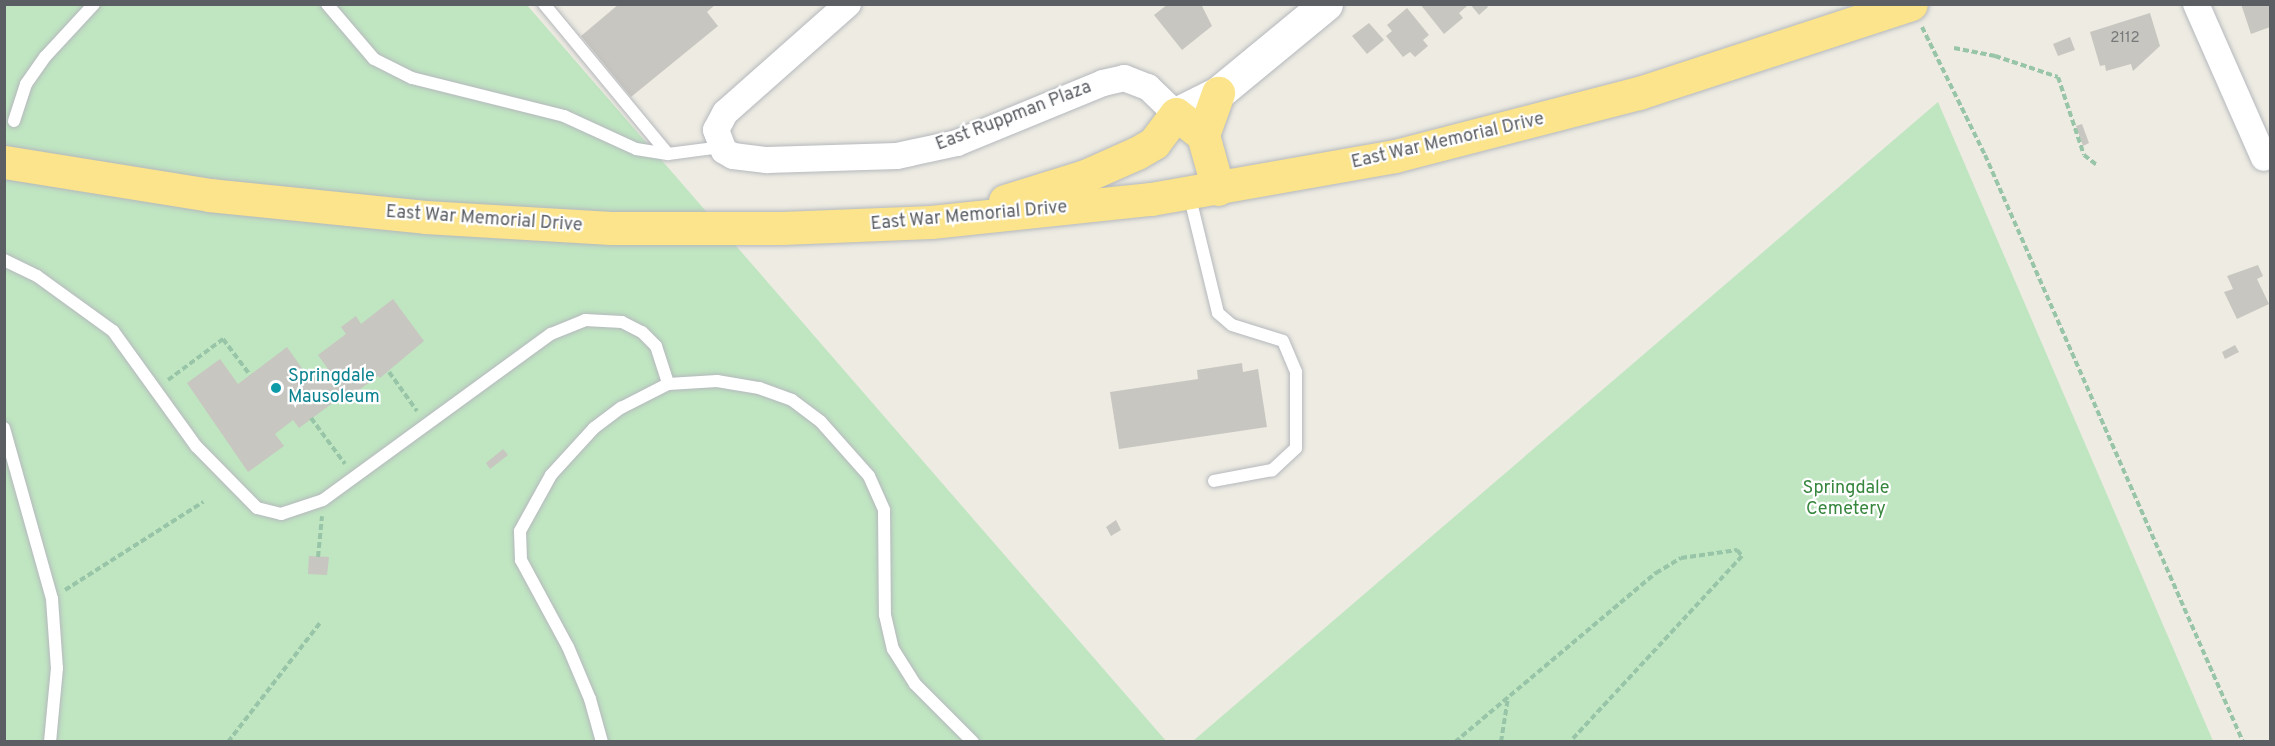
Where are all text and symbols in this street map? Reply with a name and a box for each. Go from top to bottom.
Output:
house number: 2112 [2110,30,2140,48]
street label: East Ruppman Plaza [933,77,1095,157]
street label: East War Memorial Drive [1349,109,1547,175]
street label: East War Memorial Drive [870,198,1068,236]
street label: East War Memorial Drive [385,202,583,238]
place label: Springdale Mausoleum [288,367,380,410]
marker: Springdale Mausoleum [269,381,283,395]
park label: Springdale Cemetery [1803,479,1889,522]

